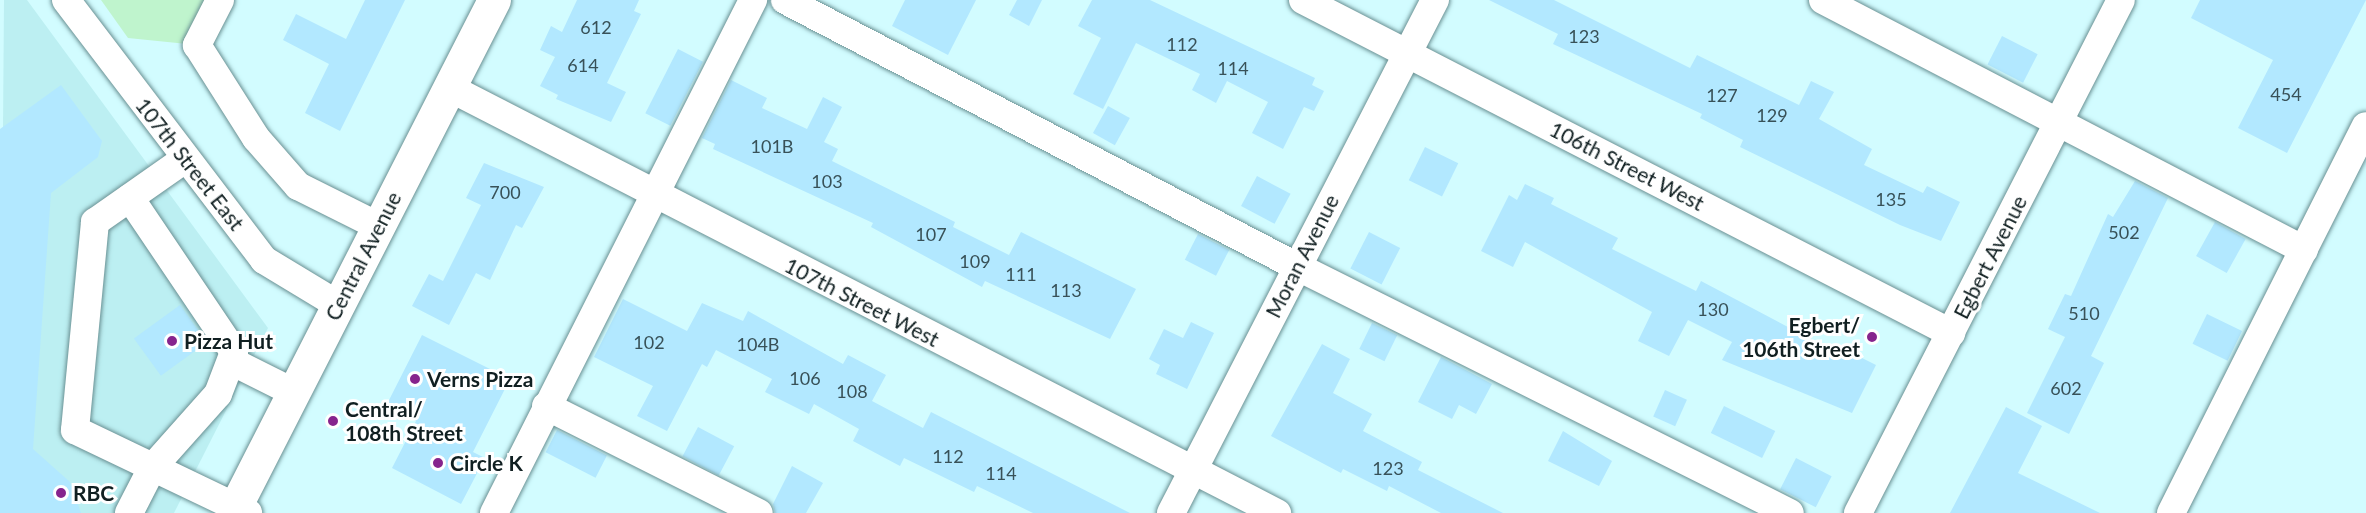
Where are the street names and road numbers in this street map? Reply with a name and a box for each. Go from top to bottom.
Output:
street label: 107th Street East [131,93,249,235]
street label: 106th Street West [1545,116,1709,216]
street label: Central Avenue [320,187,406,325]
street label: Moran Avenue [1260,190,1344,322]
street label: Egbert Avenue [1948,191,2032,323]
street label: 107th Street West [780,252,944,352]

